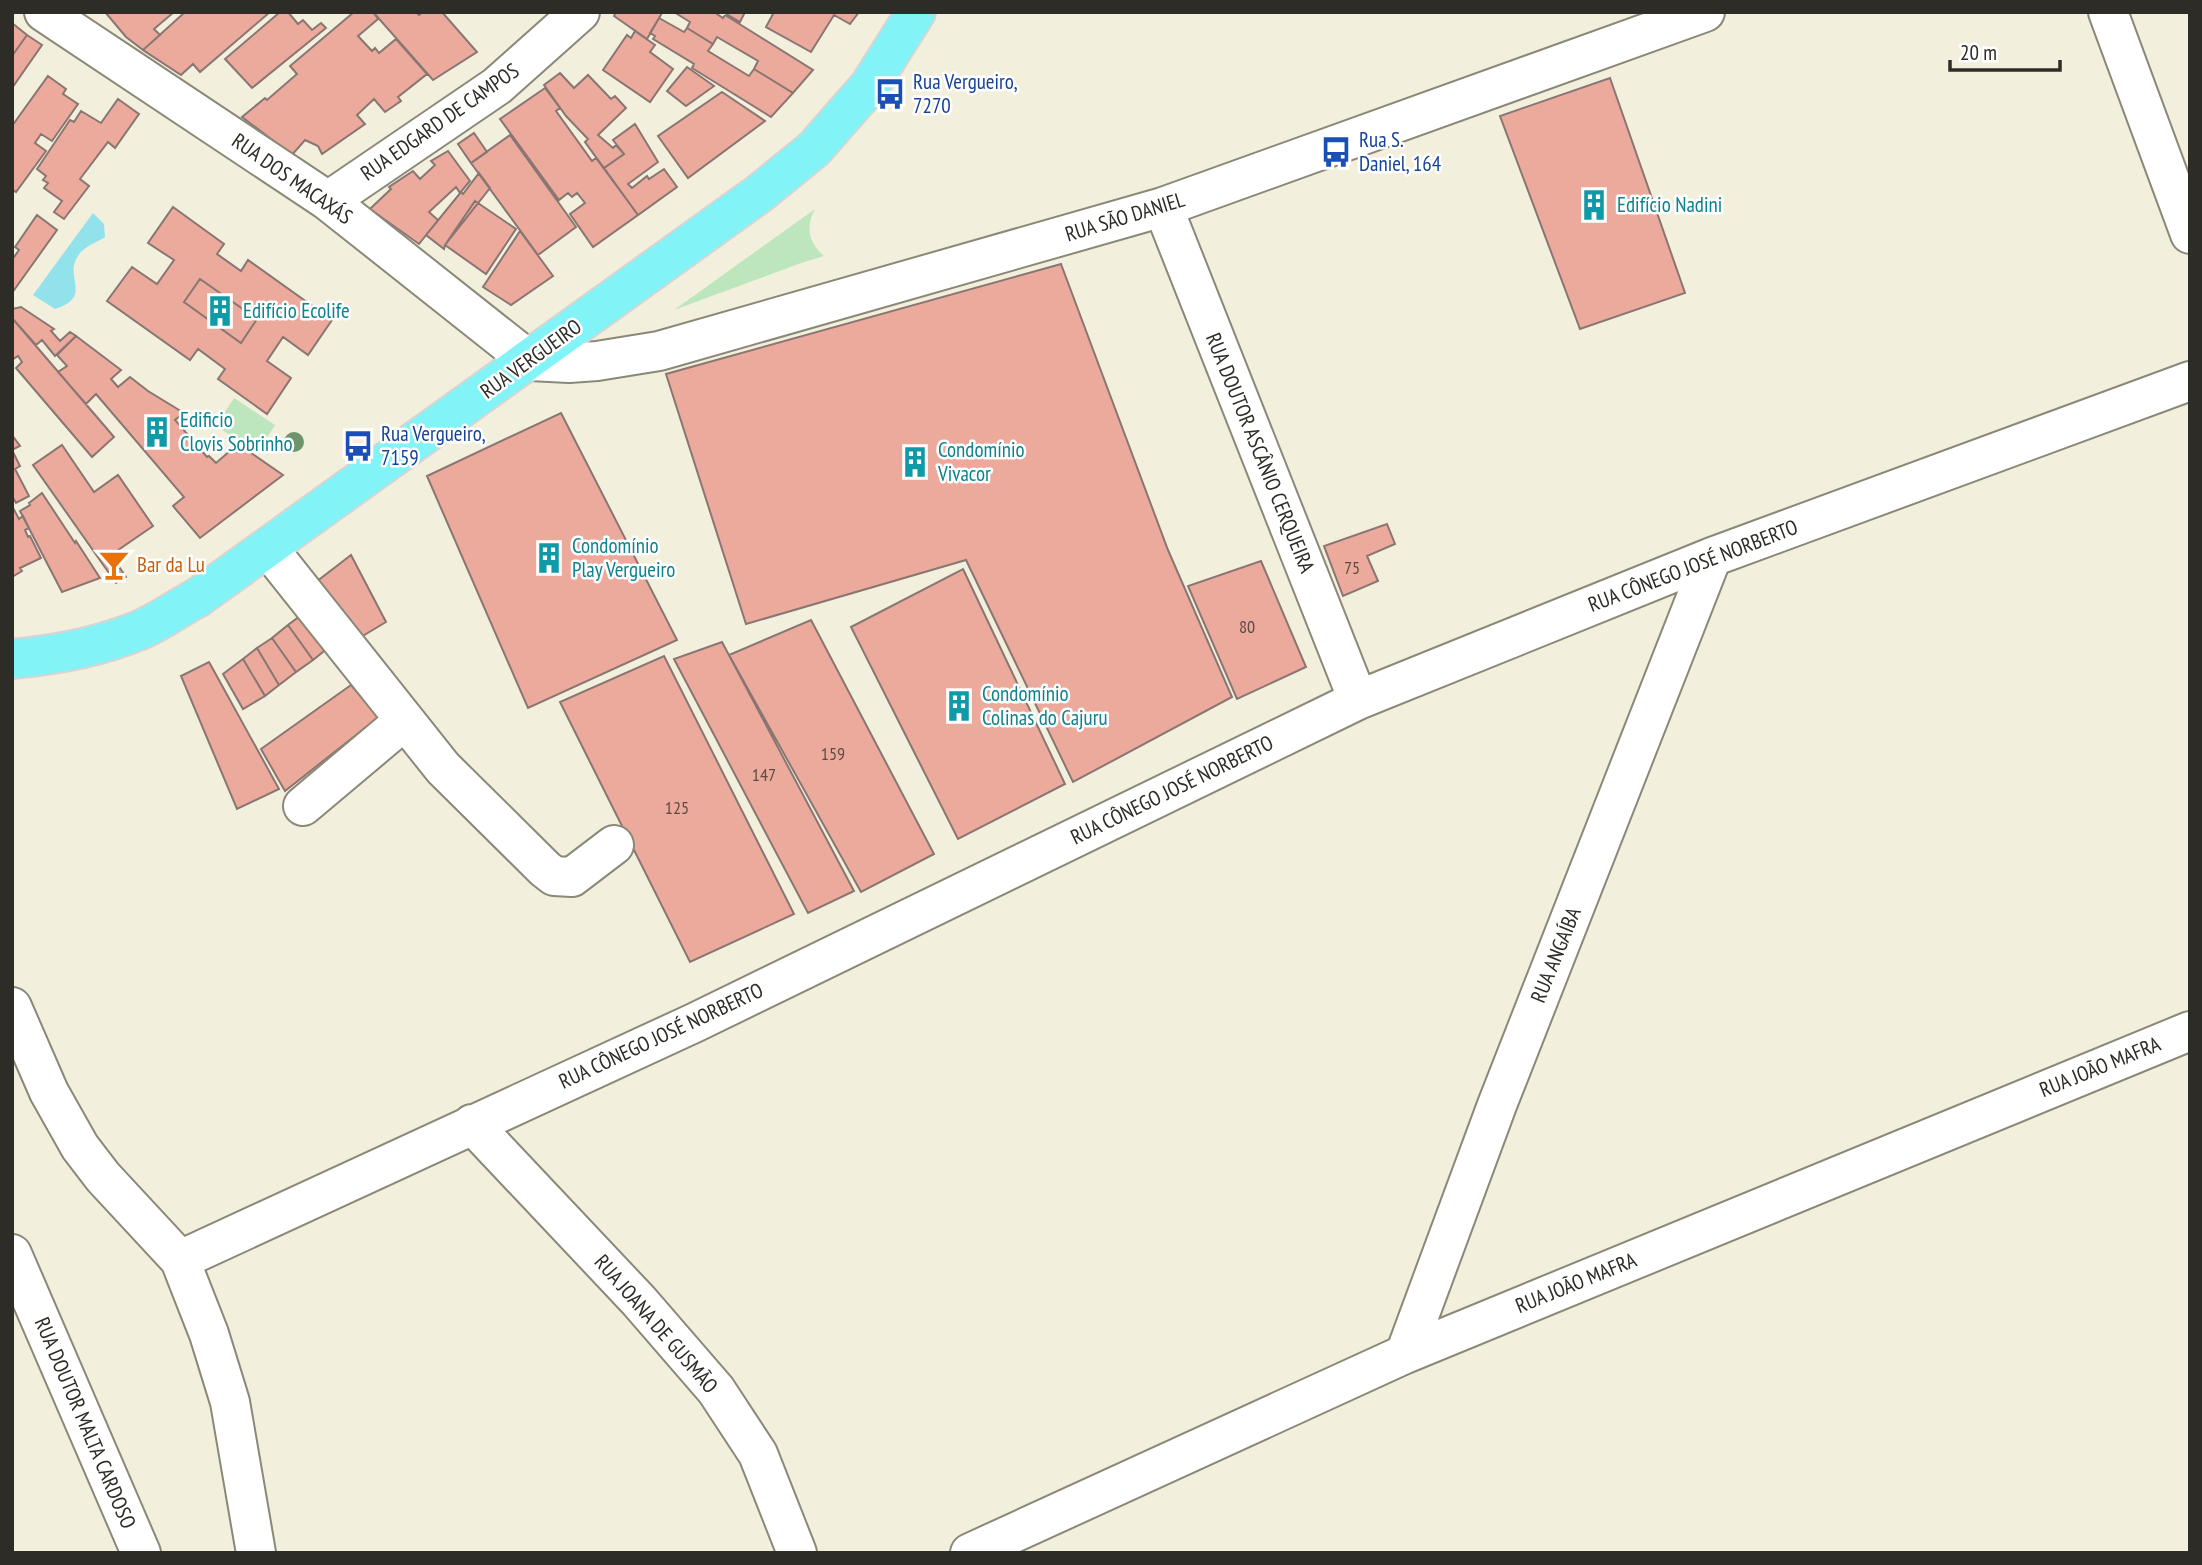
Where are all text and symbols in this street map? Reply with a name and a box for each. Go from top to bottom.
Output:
scale bar [1950,28,2060,72]
text: 20 m [1960,39,1997,66]
street label: RUA EDGARD DE CAMPOS [355,57,524,186]
place label: Rua Vergueiro, 7270 [913,68,1018,119]
bus stop icon: Rua Vergueiro, 7270 [873,77,907,111]
place label: Rua S. Daniel, 164 [1359,126,1442,177]
street label: RUA DOS MACAXÁS [227,127,358,230]
bus stop icon: Rua S. Daniel, 164 [1319,135,1353,169]
street label: RUA SÃO DANIEL [1062,185,1188,248]
building icon: Edifício Nadini [1577,188,1611,222]
place label: Edifício Nadini [1617,191,1722,218]
building icon: Edifício Ecolife [203,294,237,328]
place label: Edifício Ecolife [243,297,350,324]
street label: RUA VERGUEIRO [475,313,587,404]
street label: RUA DOUTOR ASCÂNIO CERQUEIRA [1200,329,1321,577]
place label: Edificio Clovis Sobrinho [180,406,293,457]
building icon: Edificio Clovis Sobrinho [140,415,174,449]
place label: Rua Vergueiro, 7159 [381,420,486,471]
bus stop icon: Rua Vergueiro, 7159 [341,429,375,463]
place label: Condomínio Vivacor [937,436,1025,487]
building icon: Condomínio Vivacor [898,445,932,479]
street label: RUA CÔNEGO JOSÉ NORBERTO [1584,513,1801,618]
place label: Condomínio Play Vergueiro [572,532,675,583]
building icon: Condomínio Play Vergueiro [532,541,566,575]
bar icon: Bar da Lu [97,548,131,582]
place label: Bar da Lu [137,551,205,578]
house number: 75 [1344,556,1360,579]
house number: 80 [1239,615,1255,638]
place label: Condomínio Colinas do Cajuru [982,680,1108,731]
building icon: Condomínio Colinas do Cajuru [942,689,976,723]
street label: RUA CÔNEGO JOSÉ NORBERTO [1066,729,1278,850]
house number: 159 [821,742,845,765]
house number: 147 [752,763,776,786]
house number: 125 [665,796,689,819]
street label: RUA ANGAÍBA [1524,903,1587,1006]
street label: RUA CÔNEGO JOSÉ NORBERTO [554,976,767,1095]
street label: RUA JOÃO MAFRA [2035,1030,2164,1103]
street label: RUA JOÃO MAFRA [1511,1246,1640,1319]
street label: RUA JOANA DE GUSMÃO [589,1249,724,1399]
street label: RUA DOUTOR MALTA CARDOSO [29,1313,142,1533]

